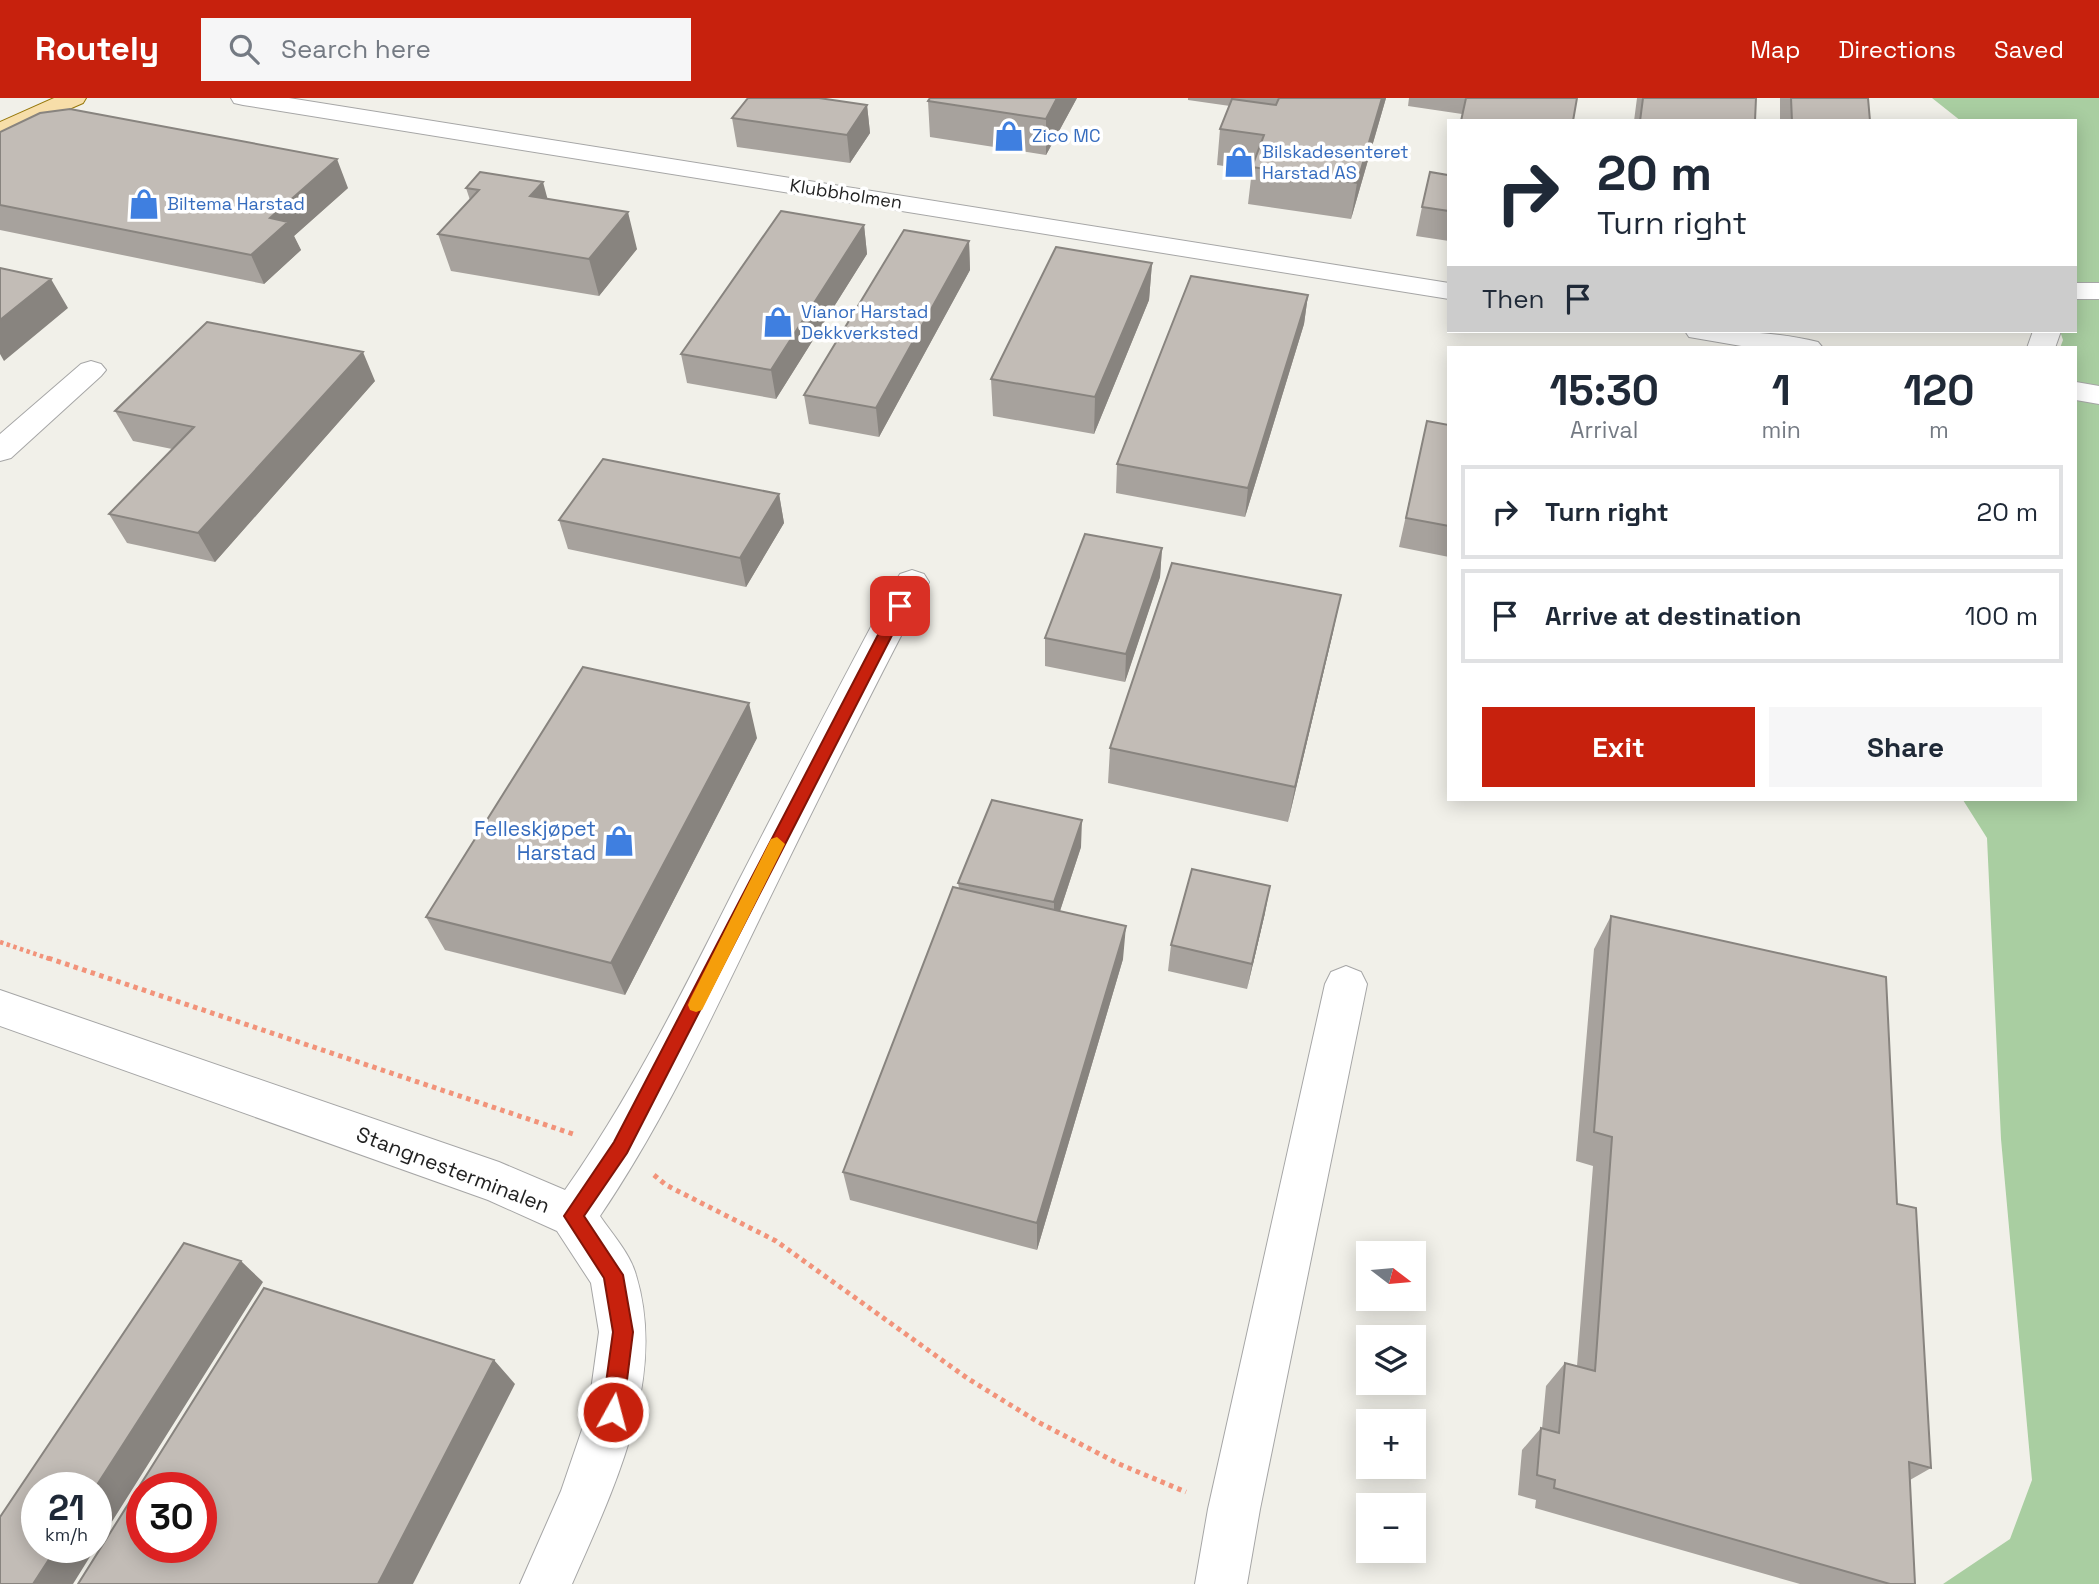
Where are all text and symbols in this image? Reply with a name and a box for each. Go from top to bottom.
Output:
search box [201,18,691,81]
text: Routely [35,28,159,70]
icon: search [225,30,263,68]
text: Search here [281,32,431,66]
text: Map [1750,34,1800,65]
text: Directions [1838,34,1956,65]
text: Saved [1994,34,2064,65]
shop icon: Zico MC [992,119,1026,153]
place label: Zico MC [1032,124,1100,147]
place label: Bilskadesenteret Harstad AS [1262,140,1409,184]
text: 20 m [1597,142,1712,204]
shop icon: Bilskadesenteret Harstad AS [1222,145,1256,179]
icon: right [1482,147,1573,238]
street label: Klubbholmen [788,173,904,214]
shop icon: Biltema Harstad [127,187,161,221]
place label: Biltema Harstad [167,192,305,215]
text: Turn right [1597,203,1747,243]
icon: arrive [1559,280,1597,318]
text: Then [1482,282,1545,316]
place label: Vianor Harstad Dekkverksted [801,300,928,344]
shop icon: Vianor Harstad Dekkverksted [761,305,795,339]
text: 15:30 [1549,364,1659,417]
text: 1 [1772,364,1791,417]
text: 120 [1903,364,1975,417]
text: Arrival [1570,415,1638,445]
text: min [1761,415,1801,445]
text: m [1929,415,1949,445]
icon: right [1486,493,1524,531]
text: Turn right [1545,495,1669,529]
text: 20 m [1977,495,2038,529]
pin [870,576,930,636]
icon: arrive [881,587,919,625]
icon: arrive [1486,597,1524,635]
text: Arrive at destination [1545,599,1802,633]
text: 100 m [1965,599,2038,633]
button: Exit [1482,707,1755,787]
button: Share [1769,707,2042,787]
place label: Felleskjøpet Harstad [474,815,596,866]
shop icon: Felleskjøpet Harstad [602,824,636,858]
street label: Stangnesterminalen [353,1120,554,1219]
north arrow [1356,1241,1426,1311]
map controls [1356,1241,1426,1563]
button: layers [1356,1325,1426,1395]
position arrow [576,1375,650,1449]
button: + [1356,1409,1426,1479]
speed limit sign: 30 [126,1472,217,1563]
text: 21 [48,1486,85,1530]
button: − [1356,1493,1426,1563]
text: km/h [45,1523,88,1546]

